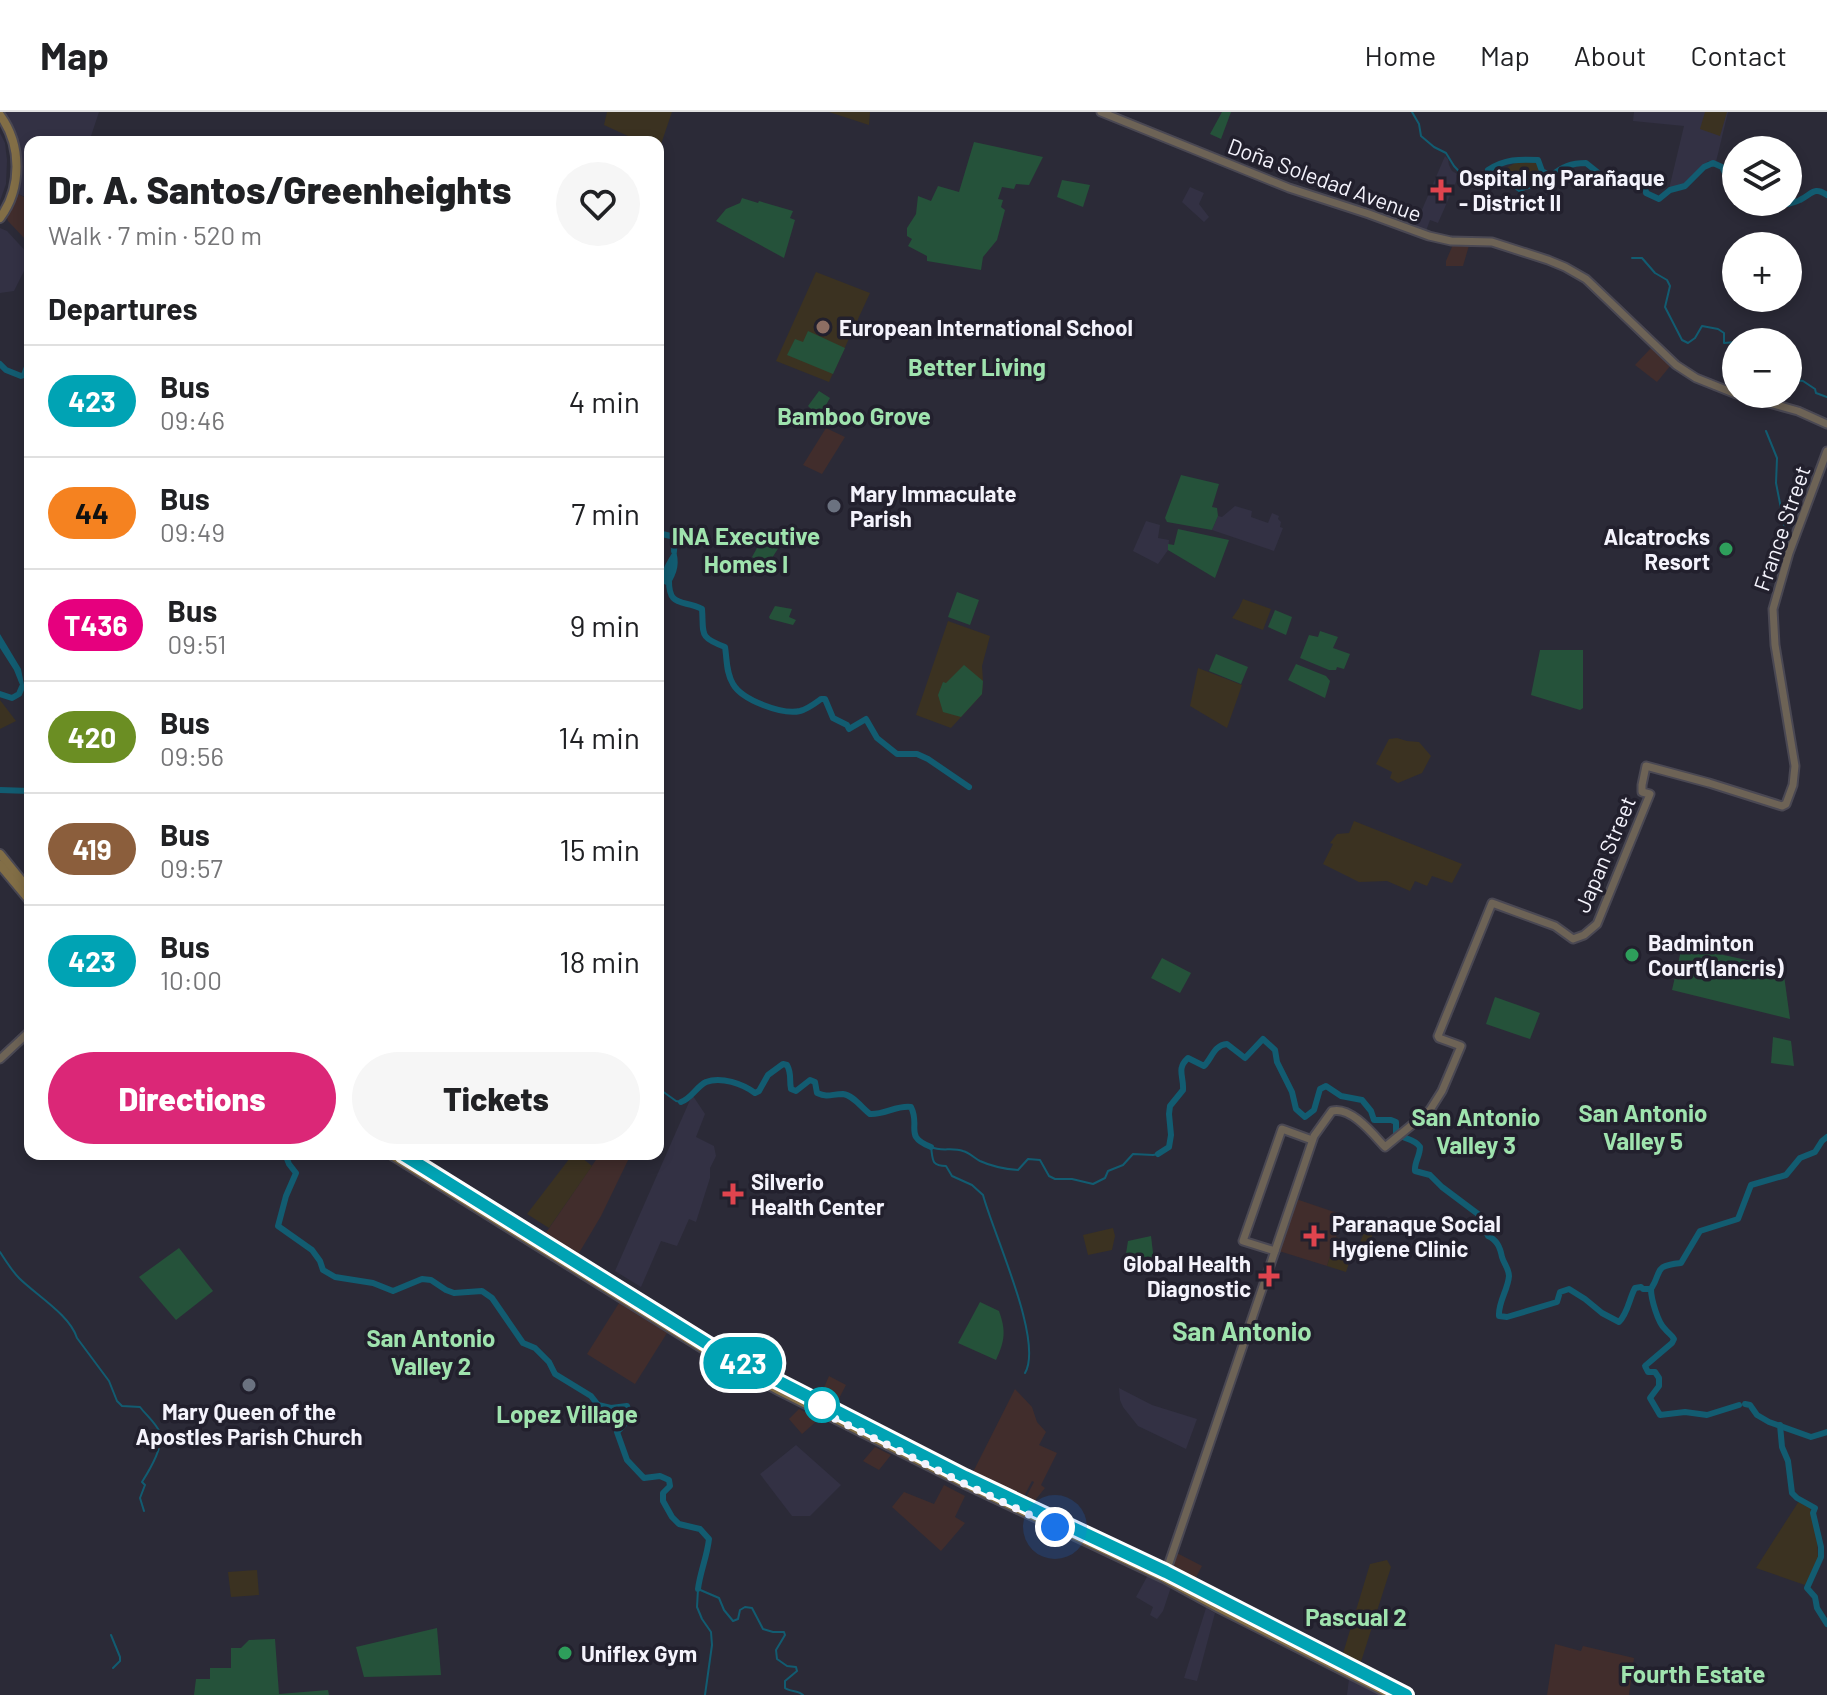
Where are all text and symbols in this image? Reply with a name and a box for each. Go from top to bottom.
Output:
text: Map [40,32,109,78]
text: Home [1365,38,1436,72]
text: Map [1480,38,1530,72]
text: About [1574,38,1646,72]
text: Contact [1690,38,1787,72]
street label: Doña Soledad Avenue [1225,132,1425,226]
map controls [1722,136,1802,408]
button: layers [1722,136,1802,216]
button: heart [556,162,640,246]
place label: Ospital ng Parañaque - District II [1459,164,1665,215]
text: Dr. A. Santos/Greenheights [48,166,511,212]
marker: Ospital ng Parañaque - District II [1430,179,1452,201]
text: Walk · 7 min · 520 m [48,219,262,250]
button: + [1722,232,1802,312]
text: Departures [48,290,198,326]
place label: European International School [839,314,1133,340]
marker: European International School [814,318,832,336]
button: − [1722,328,1802,408]
district label: Better Living [908,352,1046,381]
text: Bus [160,368,210,404]
text: 4 min [569,383,640,419]
text: 423 [68,384,116,418]
district label: Bamboo Grove [777,401,931,430]
text: 09:46 [160,404,225,435]
street label: France Street [1747,462,1815,594]
text: Bus [160,480,210,516]
place label: Mary Immaculate Parish [850,480,1016,531]
text: 7 min [571,495,640,531]
text: 44 [75,496,109,530]
marker: Mary Immaculate Parish [825,497,843,515]
text: 09:49 [160,516,225,547]
district label: INA Executive Homes I [672,521,820,578]
place label: Alcatrocks Resort [1604,523,1710,574]
marker: Alcatrocks Resort [1717,540,1735,558]
text: Bus [167,592,217,628]
text: 9 min [570,607,640,643]
text: T436 [64,608,127,642]
text: 09:51 [167,628,226,659]
text: Bus [160,704,210,740]
text: 14 min [558,719,640,755]
text: 420 [68,720,116,754]
text: 09:56 [160,740,224,771]
street label: Japan Street [1568,792,1640,916]
text: Bus [160,816,210,852]
text: 15 min [559,831,640,867]
text: 419 [72,832,112,866]
text: 09:57 [160,852,223,883]
text: Bus [160,928,210,964]
place label: Badminton Court(lancris) [1648,929,1784,980]
text: 18 min [559,943,640,979]
text: 423 [68,944,116,978]
marker: Badminton Court(lancris) [1623,946,1641,964]
text: 10:00 [160,964,222,995]
button: Directions [48,1052,336,1144]
button: Tickets [352,1052,640,1144]
district label: San Antonio Valley 5 [1579,1098,1707,1155]
district label: San Antonio Valley 3 [1412,1102,1540,1159]
place label: Silverio Health Center [751,1168,885,1219]
marker: Silverio Health Center [722,1183,744,1205]
place label: Paranaque Social Hygiene Clinic [1332,1210,1501,1261]
marker: Paranaque Social Hygiene Clinic [1303,1225,1325,1247]
place label: Global Health Diagnostic [1123,1250,1251,1301]
marker: Global Health Diagnostic [1258,1265,1280,1287]
district label: San Antonio [1172,1315,1312,1346]
district label: San Antonio Valley 2 [367,1323,495,1380]
line badge: 423 [697,1337,789,1389]
text: 423 [719,1346,767,1380]
marker: Mary Queen of the Apostles Parish Church [240,1376,258,1394]
unlabelled marker [805,1388,839,1422]
place label: Mary Queen of the Apostles Parish Church [136,1398,363,1449]
district label: Lopez Village [496,1399,638,1428]
your location [1035,1507,1075,1547]
district label: Pascual 2 [1305,1602,1407,1631]
place label: Uniflex Gym [581,1640,697,1666]
marker: Uniflex Gym [556,1644,574,1662]
district label: Fourth Estate [1621,1659,1765,1688]

